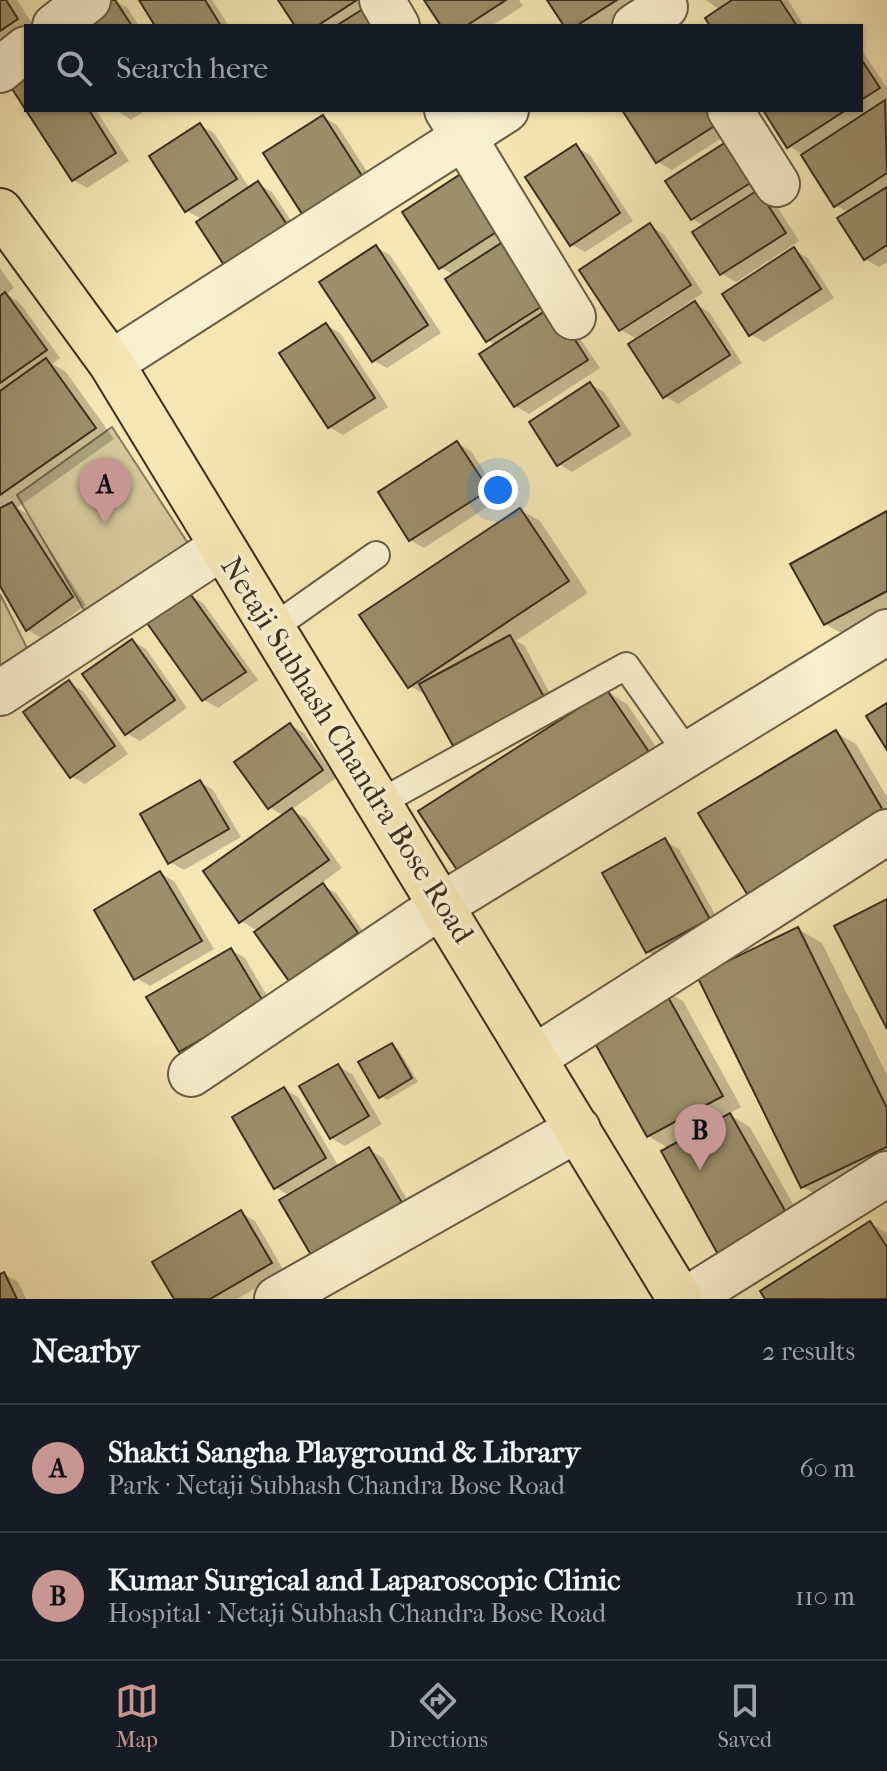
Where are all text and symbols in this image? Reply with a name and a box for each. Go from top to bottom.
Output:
search box [24,24,863,112]
icon: search [52,46,96,90]
text: Search here [116,51,268,86]
pin: A [79,458,131,524]
your location [478,470,518,510]
street label: Netaji Subhash Chandra Bose Road [213,550,481,950]
pin: B [674,1104,726,1170]
text: Nearby [32,1331,139,1371]
text: 2 results [762,1336,855,1367]
text: Shakti Sangha Playground & Library [108,1435,580,1470]
text: A [50,1453,66,1484]
text: 60 m [799,1453,855,1484]
text: Park · Netaji Subhash Chandra Bose Road [108,1470,565,1501]
text: Kumar Surgical and Laparoscopic Clinic [108,1563,620,1598]
text: B [50,1581,66,1612]
text: 110 m [795,1581,855,1612]
text: Hospital · Netaji Subhash Chandra Bose Road [108,1598,606,1629]
tab: Map [115,1679,159,1753]
tab: Directions [389,1679,488,1753]
tab: Saved [718,1679,772,1753]

